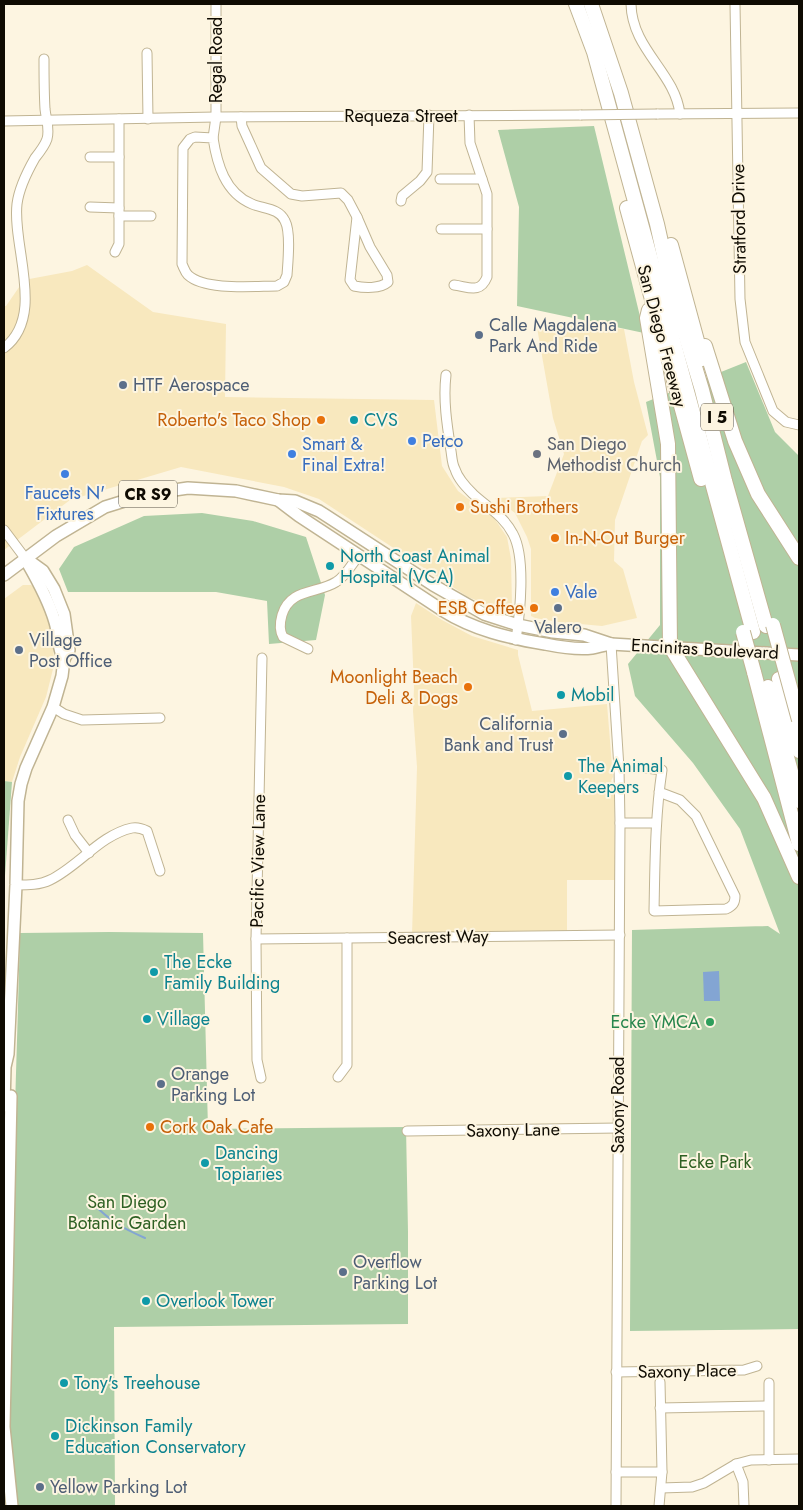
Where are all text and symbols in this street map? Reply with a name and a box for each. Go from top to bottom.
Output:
street label: Regal Road [203,17,229,103]
street label: Requeza Street [344,103,458,129]
street label: Stratford Drive [725,164,753,274]
street label: San Diego Freeway [630,262,694,410]
place label: Calle Magdalena Park And Ride [489,312,617,359]
marker: Calle Magdalena Park And Ride [473,329,485,341]
place label: HTF Aerospace [133,372,250,398]
marker: HTF Aerospace [117,379,129,391]
road number: I 5 [701,404,733,431]
place label: Roberto's Taco Shop [157,407,311,433]
place label: CVS [364,407,398,433]
marker: Roberto's Taco Shop [315,414,327,426]
marker: CVS [348,414,360,426]
place label: Petco [422,428,464,454]
place label: Smart & Final Extra! [302,431,385,478]
place label: San Diego Methodist Church [547,431,682,478]
marker: Petco [406,435,418,447]
marker: Smart & Final Extra! [286,448,298,460]
marker: San Diego Methodist Church [531,448,543,460]
marker: Faucets N' Fixtures [59,468,71,480]
place label: Faucets N' Fixtures [25,480,105,527]
road number: CR S9 [119,480,177,508]
place label: Sushi Brothers [470,494,578,520]
marker: Sushi Brothers [454,501,466,513]
place label: In-N-Out Burger [565,525,686,551]
marker: In-N-Out Burger [549,532,561,544]
place label: North Coast Animal Hospital (VCA) [340,543,490,590]
marker: North Coast Animal Hospital (VCA) [324,560,336,572]
place label: Vale [565,579,597,605]
marker: Vale [549,586,561,598]
place label: ESB Coffee [438,595,524,621]
marker: ESB Coffee [528,602,540,614]
marker: Valero [552,602,564,614]
place label: Valero [534,614,582,640]
place label: Village Post Office [29,627,112,674]
street label: Encinitas Boulevard [630,632,780,666]
marker: Village Post Office [13,644,25,656]
place label: Moonlight Beach Deli & Dogs [330,664,458,711]
marker: Moonlight Beach Deli & Dogs [462,681,474,693]
place label: Mobil [571,682,615,708]
marker: Mobil [555,689,567,701]
place label: California Bank and Trust [444,711,554,758]
marker: California Bank and Trust [557,728,569,740]
place label: The Animal Keepers [578,753,663,800]
marker: The Animal Keepers [562,770,574,782]
street label: Pacific View Lane [244,794,272,928]
street label: Seacrest Way [387,923,489,951]
place label: The Ecke Family Building [164,949,280,996]
marker: The Ecke Family Building [148,966,160,978]
place label: Village [157,1006,210,1032]
place label: Ecke YMCA [611,1009,700,1035]
marker: Village [141,1013,153,1025]
marker: Ecke YMCA [704,1016,716,1028]
street label: Saxony Road [605,1056,631,1154]
place label: Orange Parking Lot [171,1061,256,1108]
marker: Orange Parking Lot [155,1078,167,1090]
place label: Cork Oak Cafe [160,1114,273,1140]
street label: Saxony Lane [466,1116,560,1144]
marker: Cork Oak Cafe [144,1121,156,1133]
place label: Dancing Topiaries [215,1140,282,1187]
park label: Ecke Park [679,1149,752,1175]
marker: Dancing Topiaries [199,1157,211,1169]
park label: San Diego Botanic Garden [68,1189,186,1236]
place label: Overflow Parking Lot [353,1249,438,1296]
marker: Overflow Parking Lot [337,1266,349,1278]
place label: Overlook Tower [156,1288,275,1314]
marker: Overlook Tower [140,1295,152,1307]
street label: Saxony Place [637,1357,737,1385]
place label: Tony's Treehouse [74,1370,200,1396]
marker: Tony's Treehouse [58,1377,70,1389]
place label: Dickinson Family Education Conservatory [65,1413,246,1460]
marker: Dickinson Family Education Conservatory [49,1430,61,1442]
place label: Yellow Parking Lot [50,1474,188,1500]
marker: Yellow Parking Lot [34,1481,46,1493]

